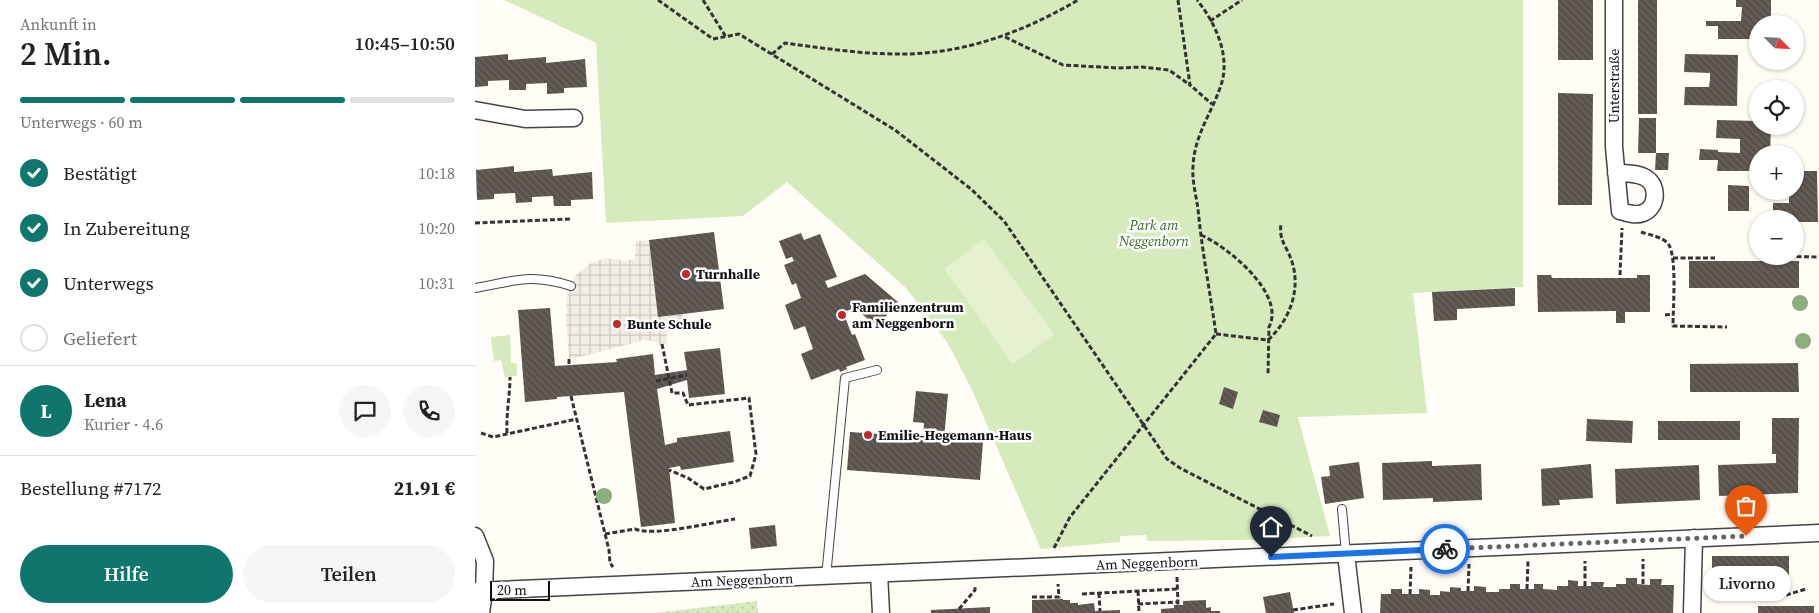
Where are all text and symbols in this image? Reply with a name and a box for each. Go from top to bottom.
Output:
text: Ankunft in [20,13,97,35]
north arrow [1749,15,1804,70]
map controls [1749,15,1804,265]
text: 10:45–10:50 [355,30,455,56]
text: 2 Min. [20,32,112,76]
street label: Unterstraße [1604,49,1624,123]
button: locate [1749,80,1804,135]
text: Unterwegs · 60 m [20,111,143,133]
button: + [1749,145,1804,200]
icon: check [20,159,48,187]
text: Bestätigt [63,160,137,186]
text: 10:18 [418,162,455,184]
button: − [1749,210,1804,265]
icon: check [20,214,48,242]
text: In Zubereitung [63,215,190,241]
park label: Park am Neggenborn [1118,215,1189,251]
text: 10:20 [418,217,455,239]
place label: Turnhalle [696,264,760,284]
marker: Turnhalle [680,268,692,280]
icon: check [20,269,48,297]
text: Unterwegs [63,270,154,296]
text: 10:31 [418,272,455,294]
place label: Familienzentrum am Neggenborn [852,297,964,333]
marker: Familienzentrum am Neggenborn [836,309,848,321]
place label: Bunte Schule [627,314,712,334]
marker: Bunte Schule [611,318,623,330]
text: Geliefert [63,325,137,351]
button: chat [339,385,391,437]
button: phone [403,385,455,437]
text: Lena [84,387,127,413]
text: L [40,398,52,424]
text: Kurier · 4.6 [84,413,163,435]
place label: Emilie-Hegemann-Haus [878,425,1032,445]
marker: Emilie-Hegemann-Haus [862,429,874,441]
text: Bestellung #7172 [20,475,162,501]
text: 21.91 € [394,475,455,501]
pin [1725,485,1767,536]
icon: bag [1732,492,1760,520]
pin [1250,506,1292,557]
icon: home [1257,513,1285,541]
courier [1420,524,1470,574]
icon: bike [1431,535,1459,563]
button: Hilfe [20,545,233,603]
button: Teilen [243,545,455,603]
street label: Am Neggenborn [1095,551,1199,575]
callout: Livorno [1702,566,1790,601]
street label: Am Neggenborn [690,568,794,592]
text: Livorno [1719,572,1775,594]
scale bar [490,578,550,601]
text: 20 m [497,580,527,600]

